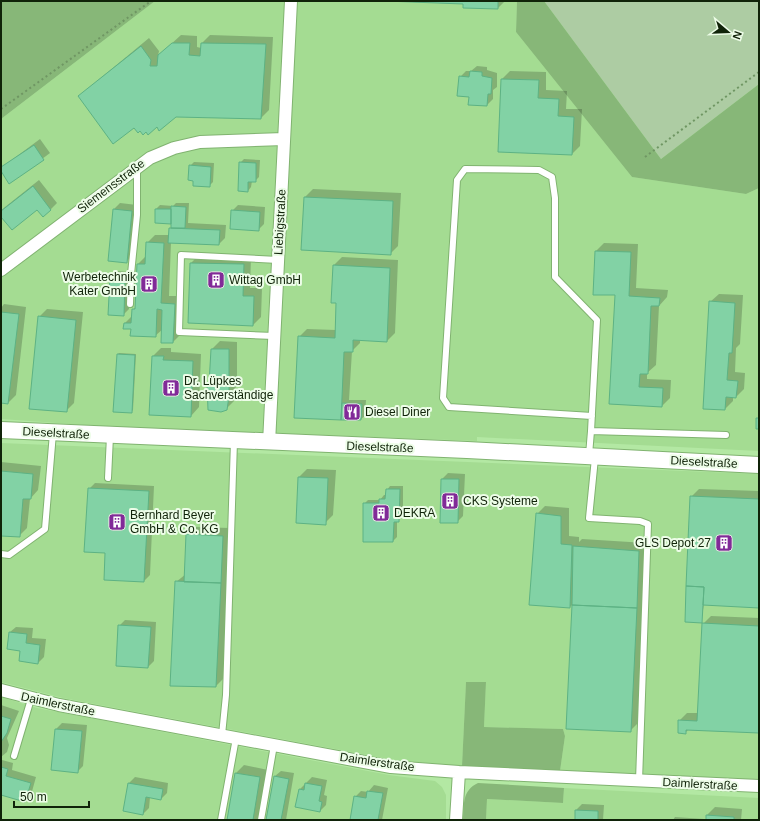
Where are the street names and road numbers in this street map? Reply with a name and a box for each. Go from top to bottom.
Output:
street label: Siemensstraße [75,156,148,216]
street label: Liebigstraße [271,188,289,255]
street label: Dieselstraße [22,424,90,442]
street label: Dieselstraße [346,439,414,455]
street label: Dieselstraße [670,453,738,471]
street label: Daimlerstraße [20,689,97,719]
street label: Daimlerstraße [339,750,416,774]
street label: Daimlerstraße [662,775,738,793]

